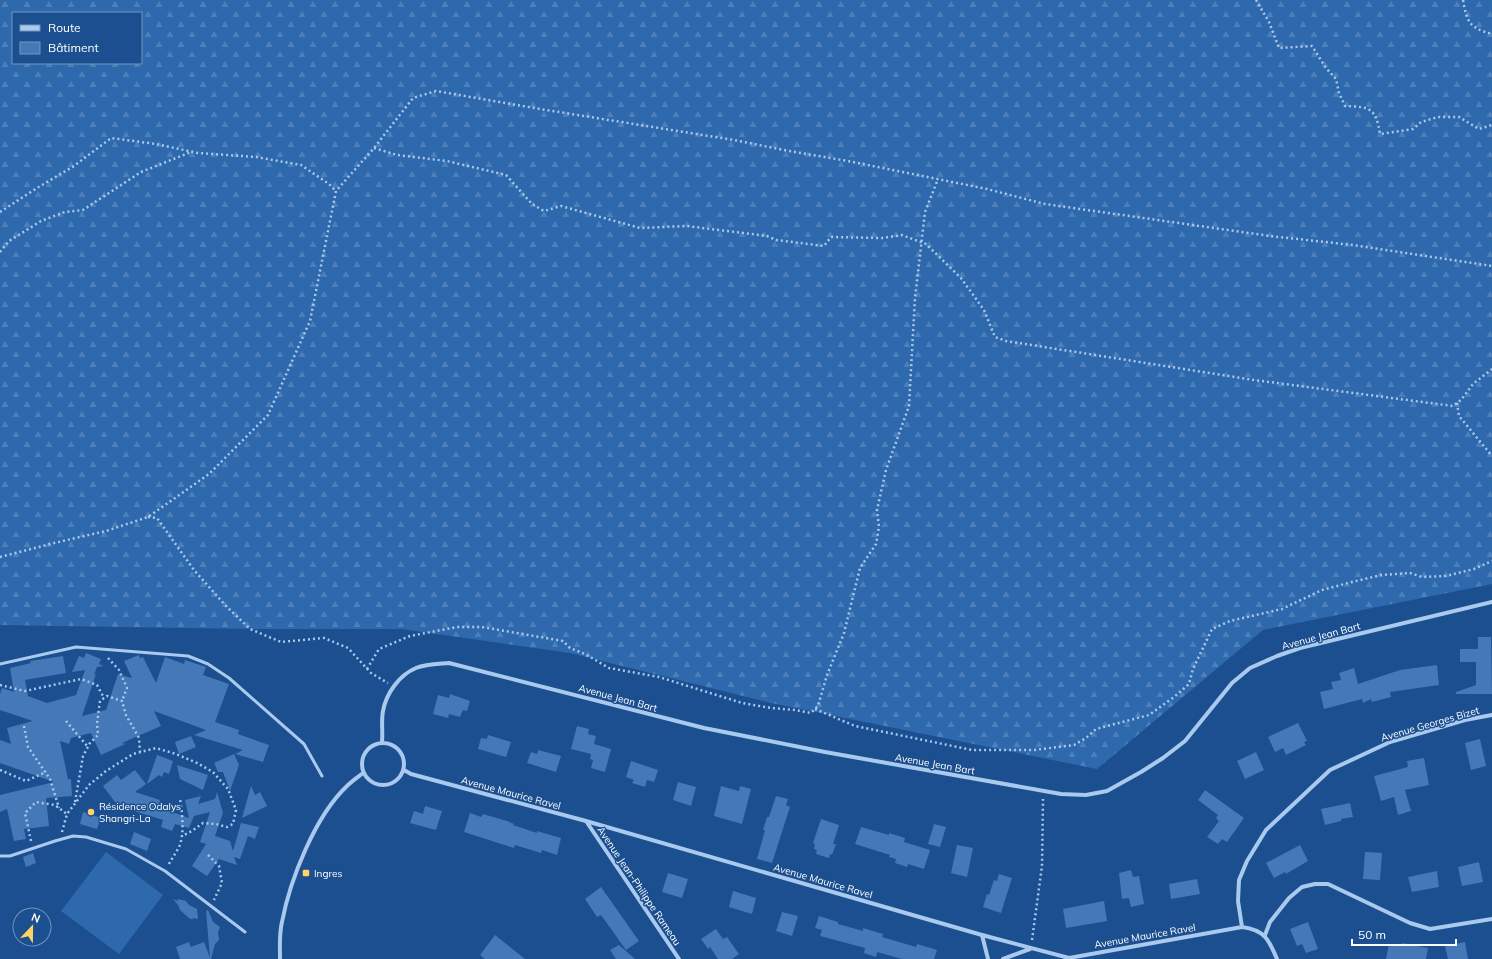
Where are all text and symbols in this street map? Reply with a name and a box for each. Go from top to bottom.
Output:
legend [12,12,142,64]
text: Route [48,20,81,35]
text: Bâtiment [48,40,99,55]
street label: Avenue Jean Bart [1280,619,1362,653]
street label: Avenue Jean Bart [577,681,659,715]
street label: Avenue Georges Bizet [1379,704,1481,744]
street label: Avenue Jean Bart [894,751,976,778]
street label: Avenue Maurice Ravel [460,773,562,813]
place label: Résidence Odalys Shangri-La [99,800,181,825]
marker: Résidence Odalys Shangri-La [86,807,96,817]
street label: Avenue Jean-Philippe Rameau [594,824,684,948]
street label: Avenue Maurice Ravel [772,861,874,901]
place label: Ingres [314,867,342,880]
marker: Ingres [301,868,311,878]
north arrow [12,907,52,947]
text: N [29,910,42,926]
street label: Avenue Maurice Ravel [1093,921,1197,951]
scale bar [1352,921,1456,947]
text: 50 m [1358,927,1386,942]

